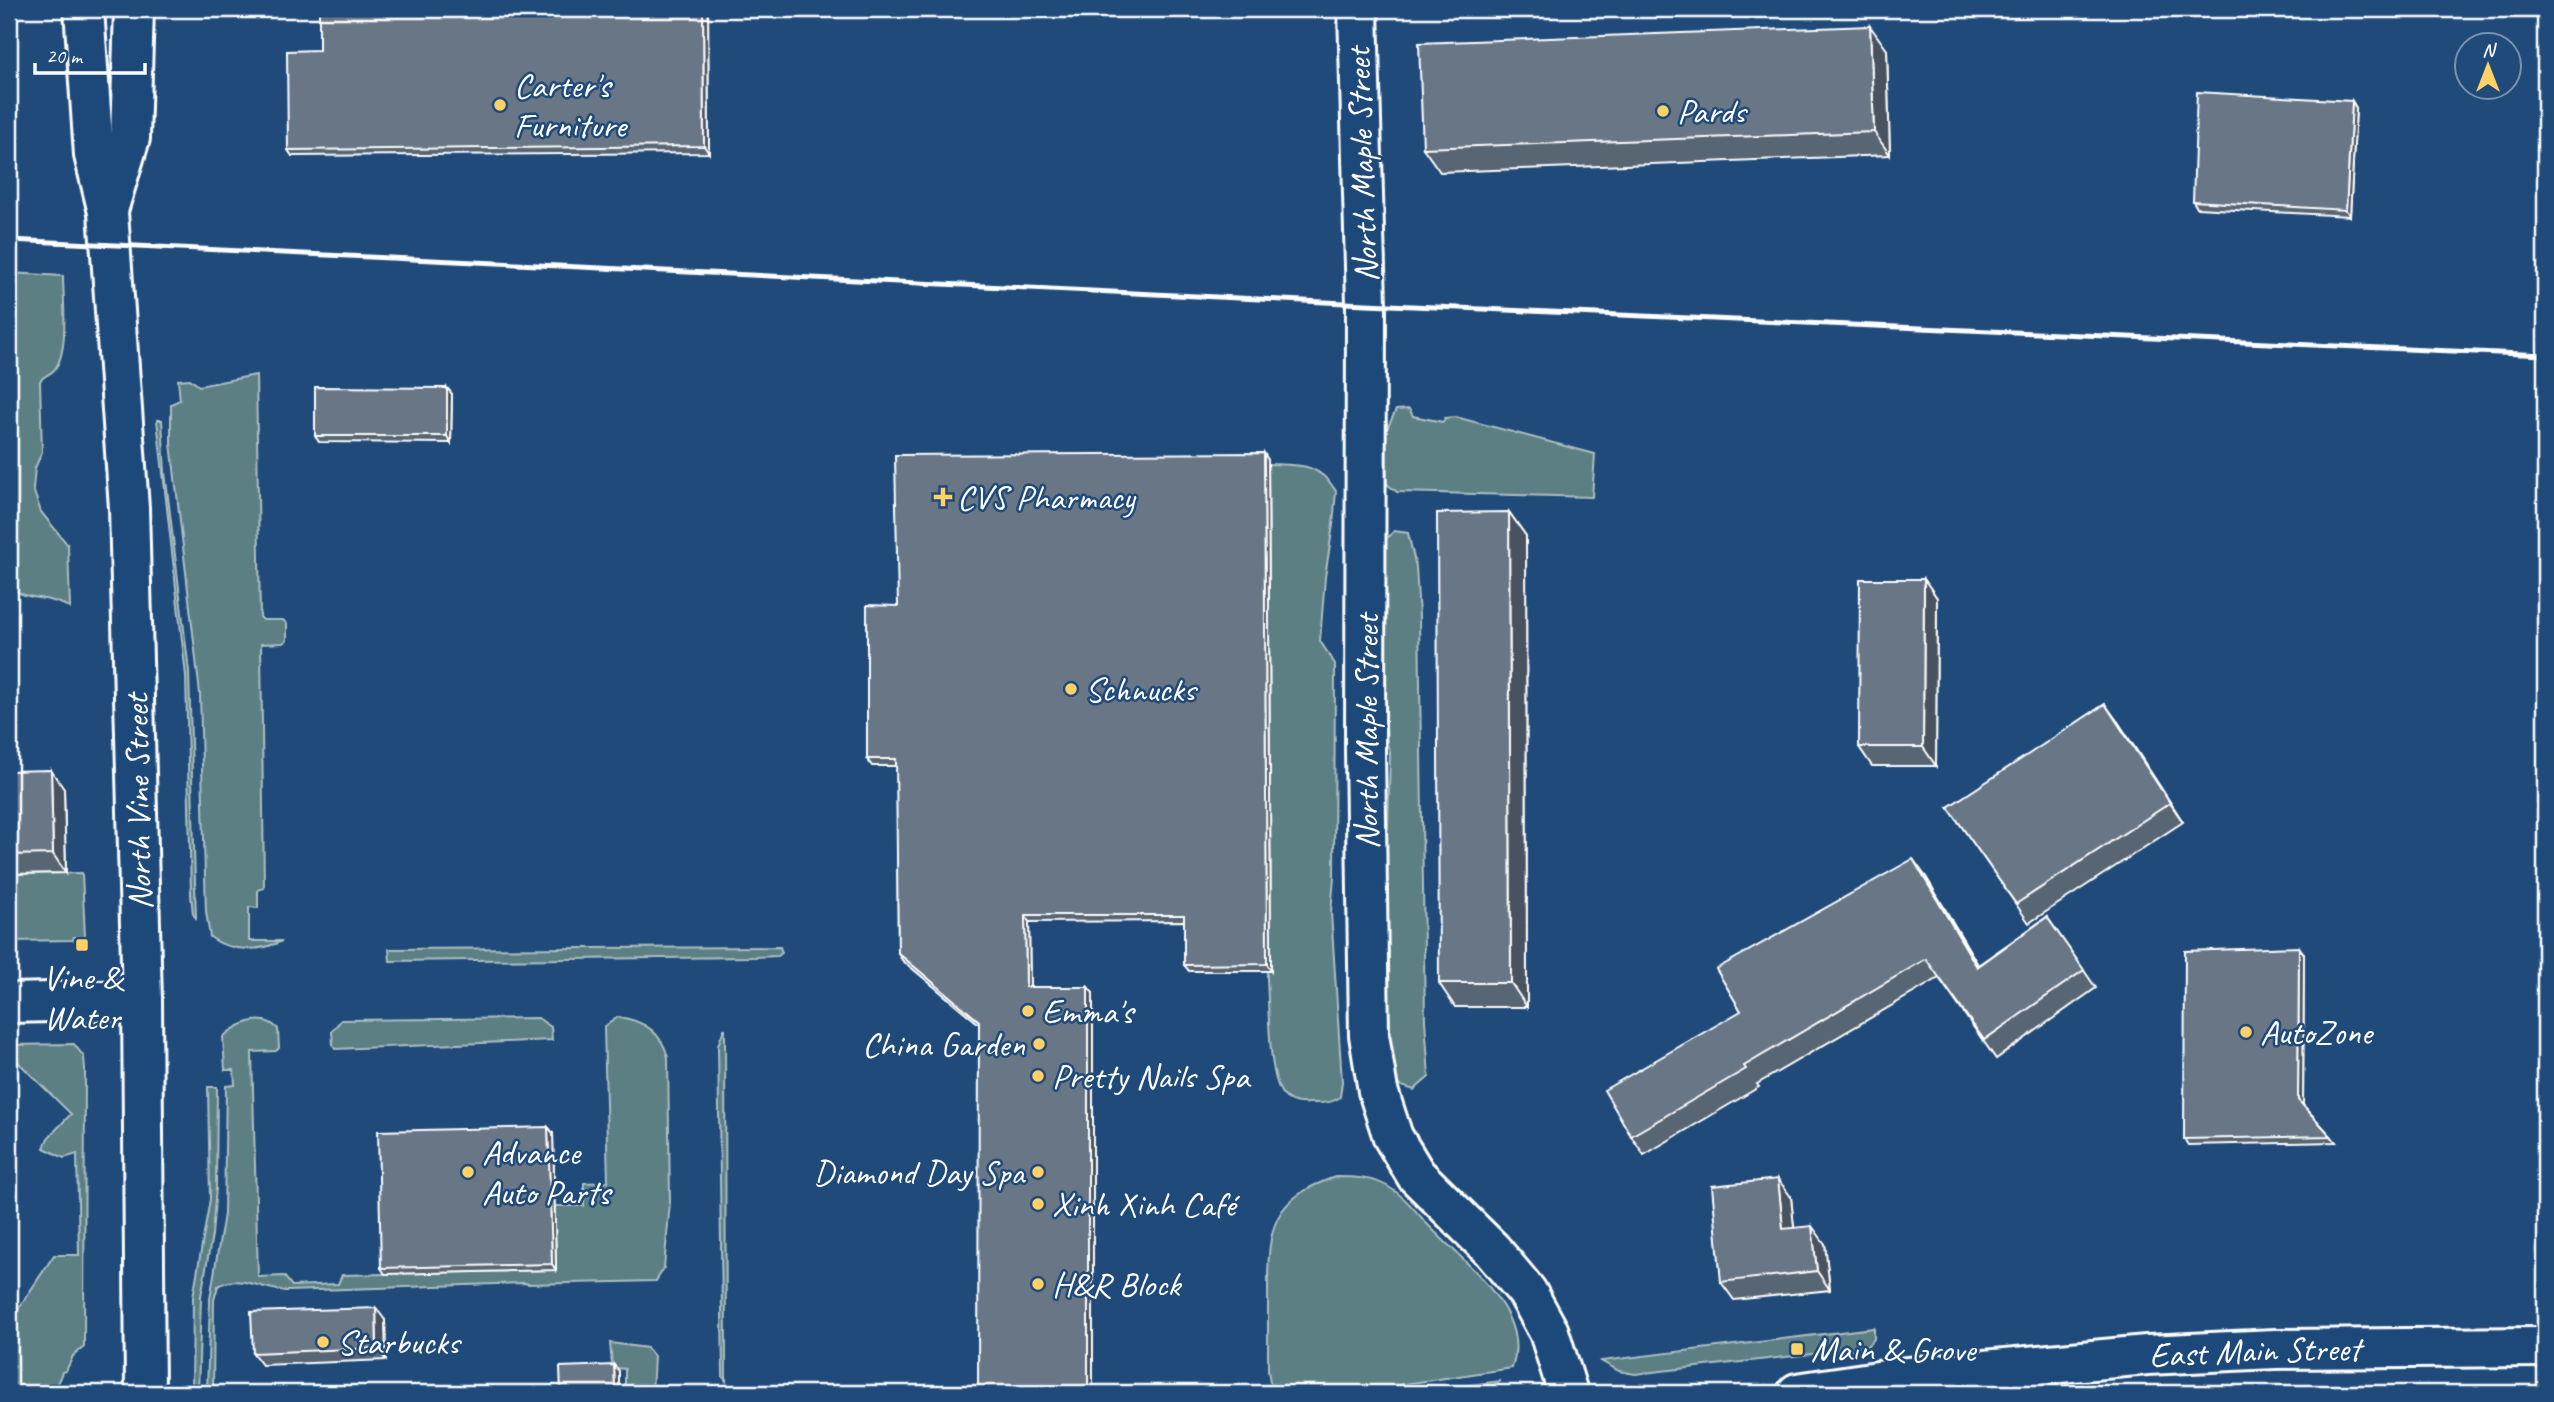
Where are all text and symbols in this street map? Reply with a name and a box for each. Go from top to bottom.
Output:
scale bar [35,32,145,76]
north arrow [2452,32,2522,102]
text: N [2482,38,2497,62]
text: 20 m [46,43,84,69]
street label: North Maple Street [1335,43,1389,283]
place label: Carter's Furniture [514,63,629,148]
place label: Pards [1677,89,1748,134]
marker: Carter's Furniture [492,97,508,113]
marker: Pards [1655,103,1671,119]
place label: CVS Pharmacy [957,475,1137,520]
marker: CVS Pharmacy [935,489,951,505]
street label: North Maple Street [1344,611,1389,849]
place label: Schnucks [1085,667,1199,712]
marker: Schnucks [1063,681,1079,697]
street label: North Vine Street [114,690,162,910]
marker: Vine & Water [74,937,90,953]
place label: Vine & Water [42,955,126,1040]
place label: Emma's [1042,989,1136,1034]
marker: Emma's [1020,1003,1036,1019]
place label: AutoZone [2260,1010,2374,1055]
place label: China Garden [862,1022,1025,1067]
marker: AutoZone [2238,1024,2254,1040]
marker: China Garden [1031,1036,1047,1052]
place label: Pretty Nails Spa [1052,1054,1252,1099]
marker: Pretty Nails Spa [1030,1068,1046,1084]
place label: Advance Auto Parts [482,1130,613,1215]
place label: Diamond Day Spa [813,1150,1026,1195]
marker: Advance Auto Parts [460,1164,476,1180]
marker: Diamond Day Spa [1030,1164,1046,1180]
place label: Xinh Xinh Café [1052,1182,1241,1227]
marker: Xinh Xinh Café [1030,1196,1046,1212]
place label: H&R Block [1052,1262,1182,1307]
marker: H&R Block [1030,1276,1046,1292]
place label: Starbucks [337,1320,463,1365]
street label: East Main Street [2148,1326,2365,1377]
place label: Main & Grove [1811,1327,1978,1372]
marker: Starbucks [315,1334,331,1350]
marker: Main & Grove [1789,1341,1805,1357]

